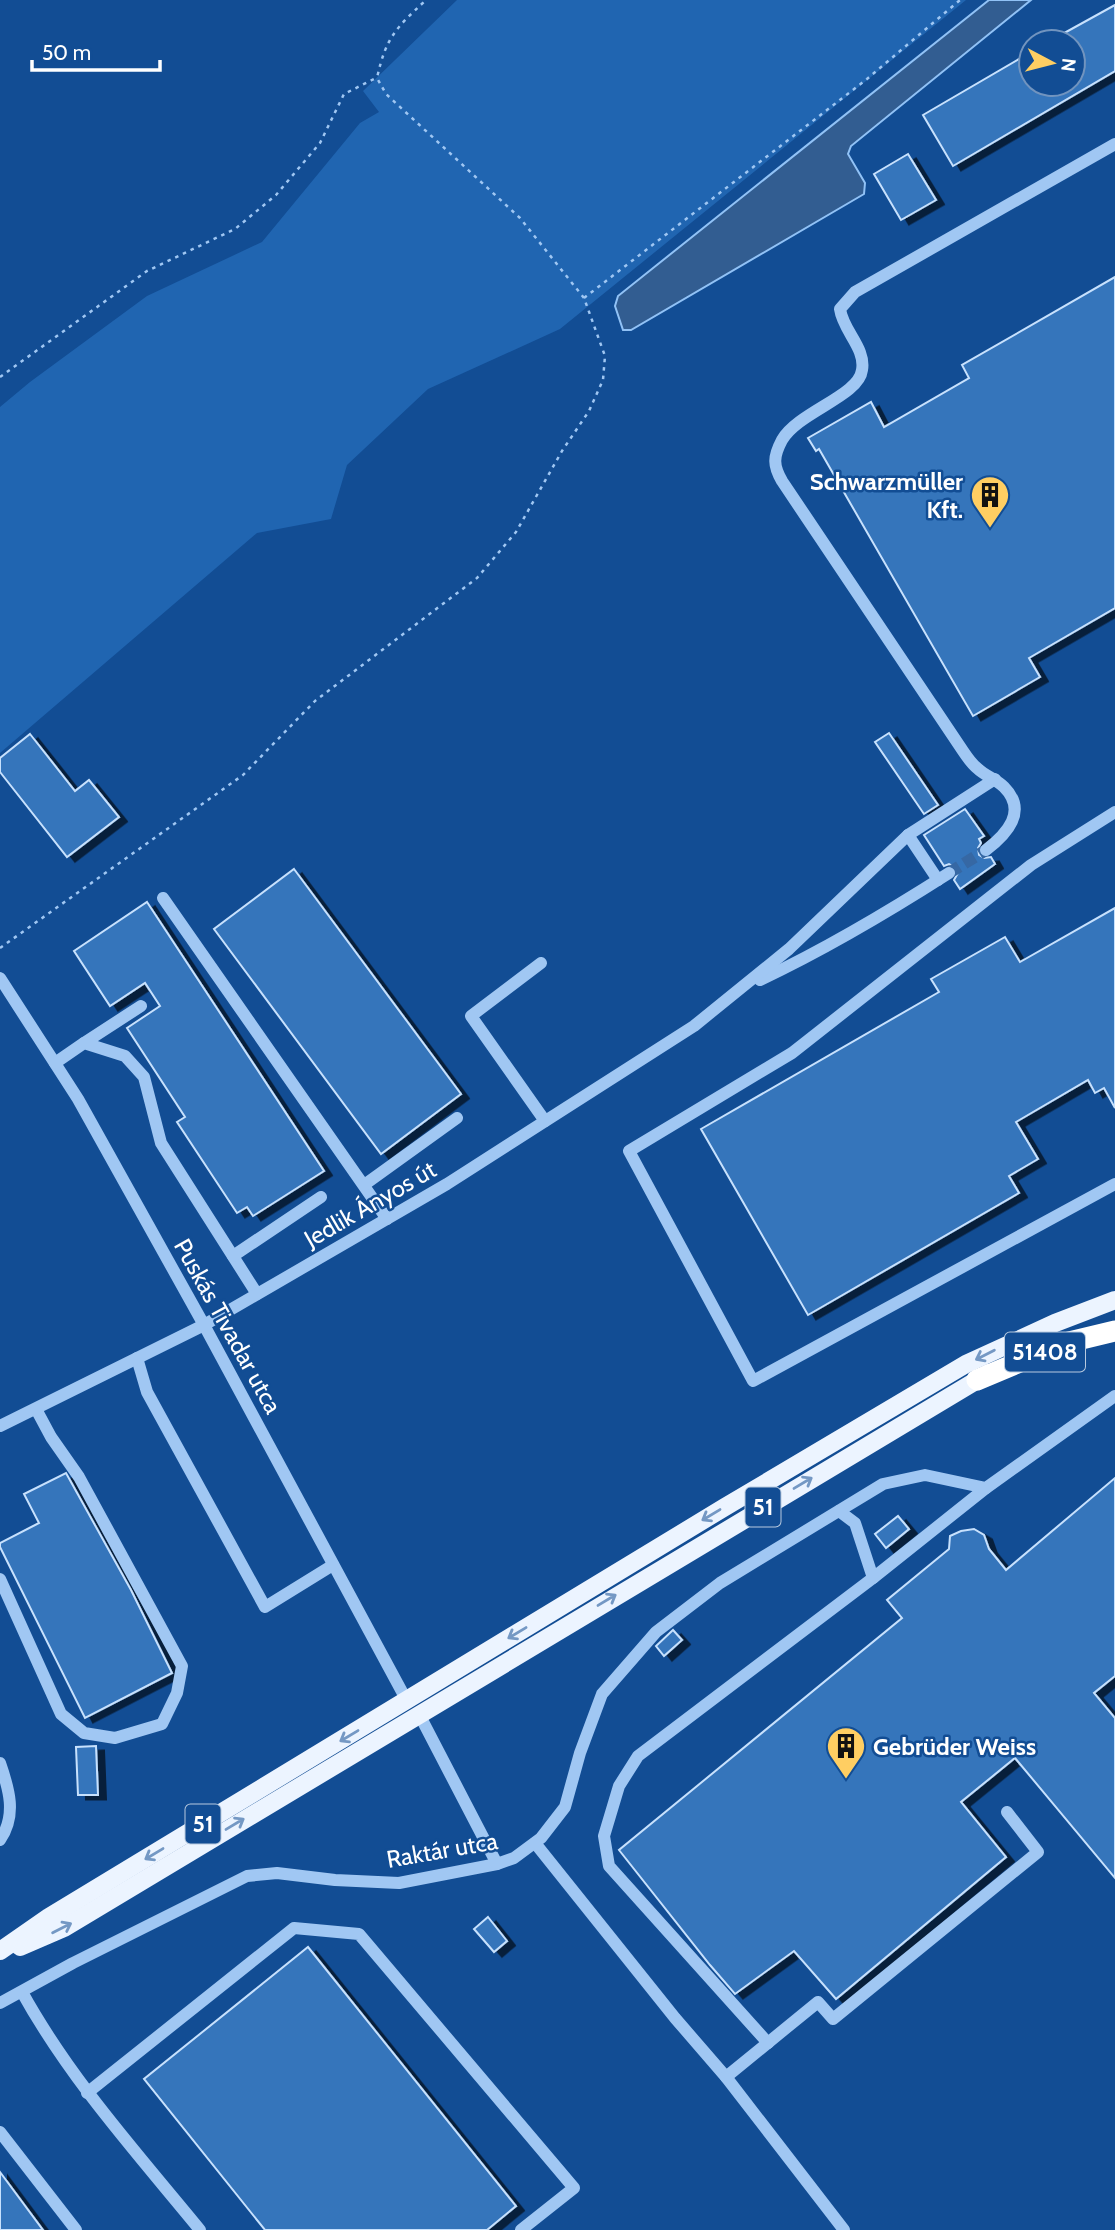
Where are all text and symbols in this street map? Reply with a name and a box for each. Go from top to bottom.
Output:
scale bar [32,28,159,72]
north arrow [1017,28,1087,98]
text: 50 m [42,40,91,65]
text: N [1056,57,1081,73]
place label: Schwarzmüller Kft. [810,467,963,524]
building icon: Schwarzmüller Kft. [969,474,1011,529]
street label: Jedlik Ányos út [298,1155,441,1254]
street label: Puskás Tivadar utca [168,1234,288,1419]
road number: 51408 [1005,1332,1085,1372]
one-way arrow [975,1349,996,1363]
one-way arrow [792,1476,812,1490]
road number: 51 [746,1488,780,1526]
one-way arrow [702,1508,722,1522]
one-way arrow [597,1592,617,1606]
one-way arrow [507,1626,527,1640]
building icon: Gebrüder Weiss [825,1725,867,1780]
one-way arrow [339,1730,359,1744]
place label: Gebrüder Weiss [873,1732,1036,1761]
road number: 51 [186,1804,220,1843]
one-way arrow [225,1817,245,1831]
street label: Raktár utca [384,1826,500,1874]
one-way arrow [145,1847,165,1861]
one-way arrow [51,1920,72,1934]

